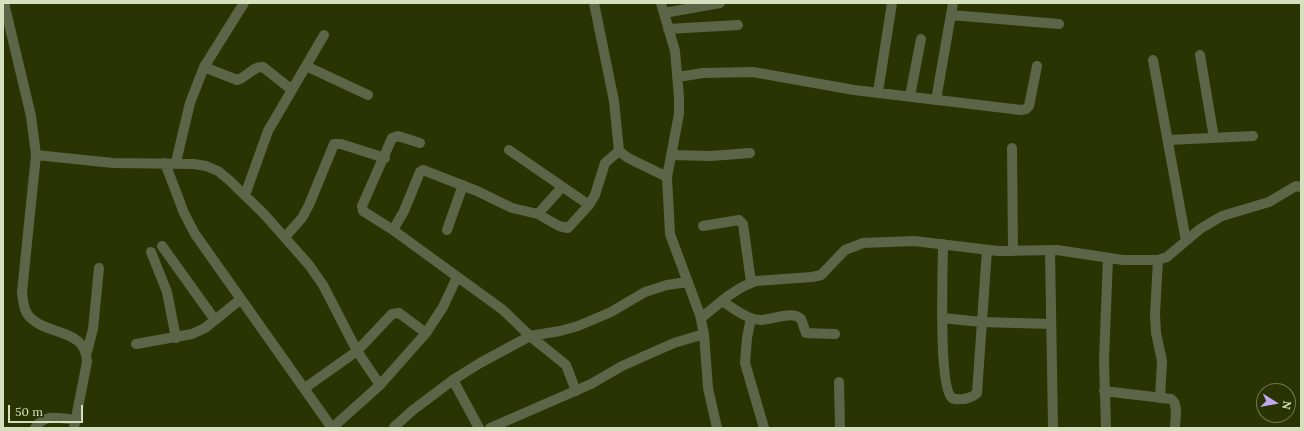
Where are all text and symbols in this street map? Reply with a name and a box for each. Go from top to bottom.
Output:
north arrow [1256,383,1296,423]
scale bar [10,397,85,423]
text: N [1279,400,1294,411]
text: 50 m [15,404,43,419]

